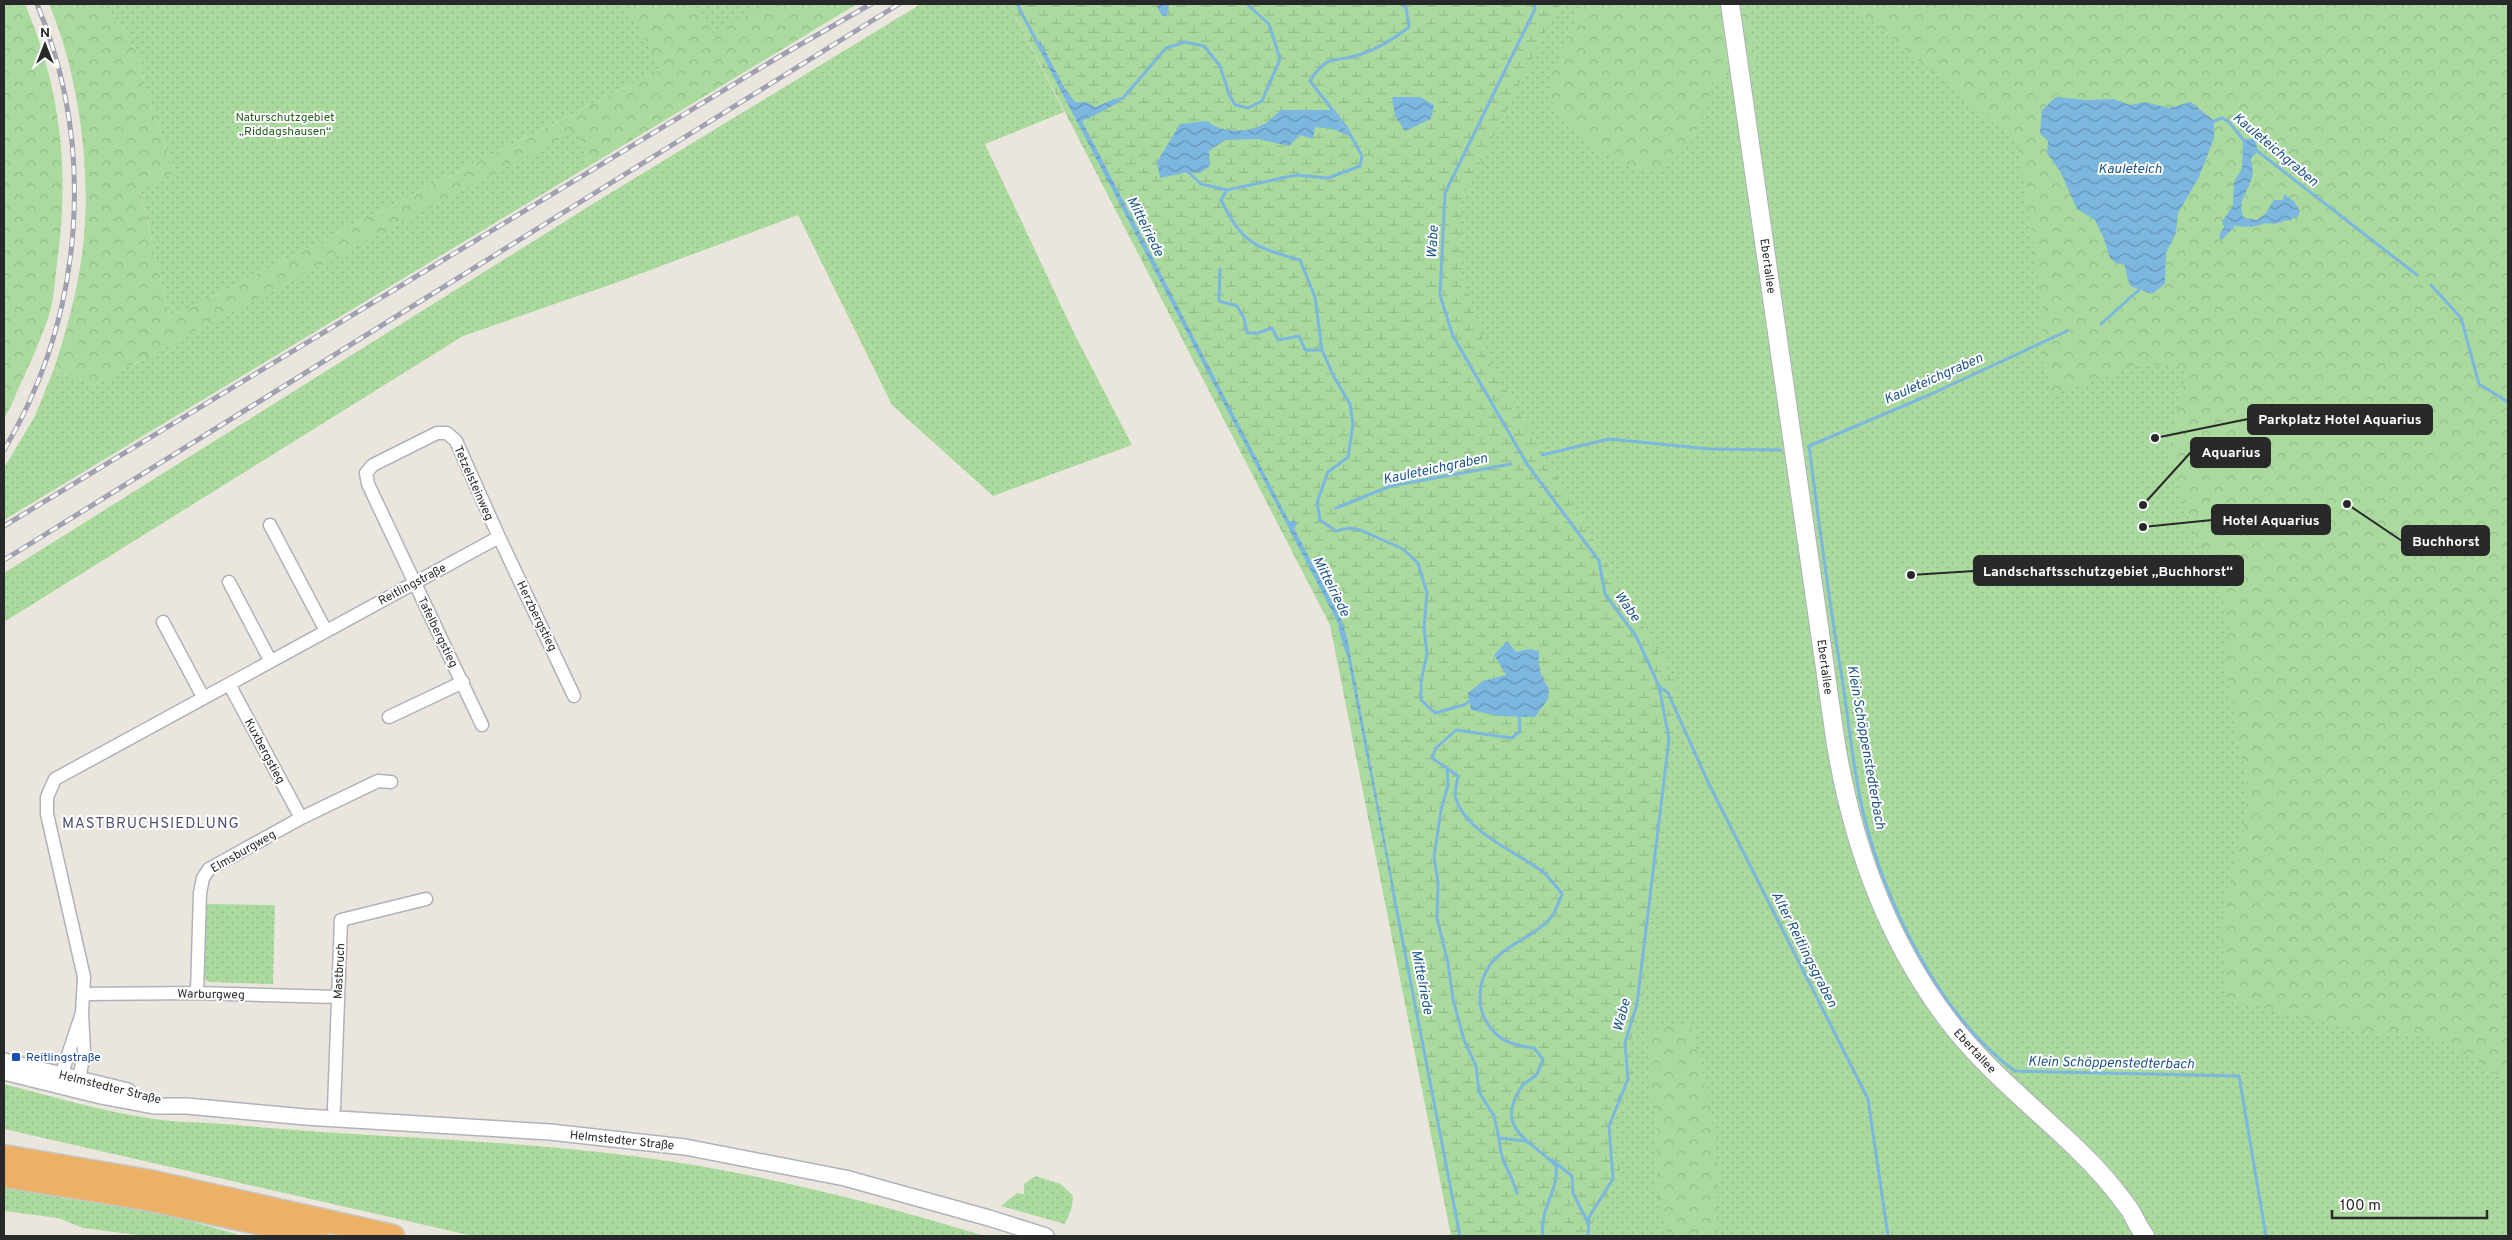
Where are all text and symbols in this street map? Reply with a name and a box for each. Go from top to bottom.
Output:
north arrow [20,20,70,70]
text: N [40,25,50,42]
water label: Kauleteichgraben [2229,109,2322,191]
park label: Naturschutzgebiet „Riddagshausen“ [235,110,335,140]
water label: Kauleteich [2098,161,2162,178]
water label: Mittelriede [1122,194,1167,260]
water label: Wabe [1424,224,1443,259]
street label: Ebertallee [1755,237,1779,295]
water label: Kauleteichgraben [1882,350,1986,409]
callout: Parkplatz Hotel Aquarius [2248,405,2432,434]
text: Parkplatz Hotel Aquarius [2258,412,2422,429]
callout: Aquarius [2191,438,2270,467]
street label: Tetzelsteinweg [449,444,497,523]
text: Aquarius [2201,445,2261,462]
water label: Kauleteichgraben [1382,450,1489,489]
callout: Hotel Aquarius [2212,505,2330,534]
text: Hotel Aquarius [2222,513,2320,530]
callout: Buchhorst [2402,526,2489,555]
text: Buchhorst [2412,534,2480,551]
water label: Mittelriede [1308,554,1353,620]
callout: Landschaftsschutzgebiet „Buchhorst“ [1974,556,2243,585]
street label: Reitlingstraße [376,560,449,609]
text: Landschaftsschutzgebiet „Buchhorst“ [1983,564,2233,581]
street label: Herzbergstieg [512,579,560,654]
water label: Wabe [1610,588,1644,626]
street label: Tafelbergstieg [413,594,461,670]
street label: Ebertallee [1812,638,1836,696]
water label: Klein Schöppenstedterbach [1843,664,1888,831]
street label: Kuxbergstieg [240,716,288,787]
district label: MASTBRUCHSIEDLUNG [62,815,240,834]
street label: Elmsburgweg [208,827,279,877]
water label: Alter Reitlingsgraben [1767,889,1841,1011]
street label: Mastbruch [331,943,349,999]
water label: Mittelriede [1407,949,1436,1017]
street label: Warburgweg [177,986,245,1004]
water label: Wabe [1610,996,1635,1034]
street label: Ebertallee [1949,1026,1999,1078]
place label: Reitlingstraße [26,1050,101,1066]
marker: Reitlingstraße [10,1051,22,1063]
water label: Klein Schöppenstedterbach [2028,1054,2195,1073]
street label: Helmstedter Straße [57,1068,163,1108]
street label: Helmstedter Straße [569,1128,675,1154]
scale bar [2332,1188,2487,1220]
text: 100 m [2340,1197,2381,1216]

